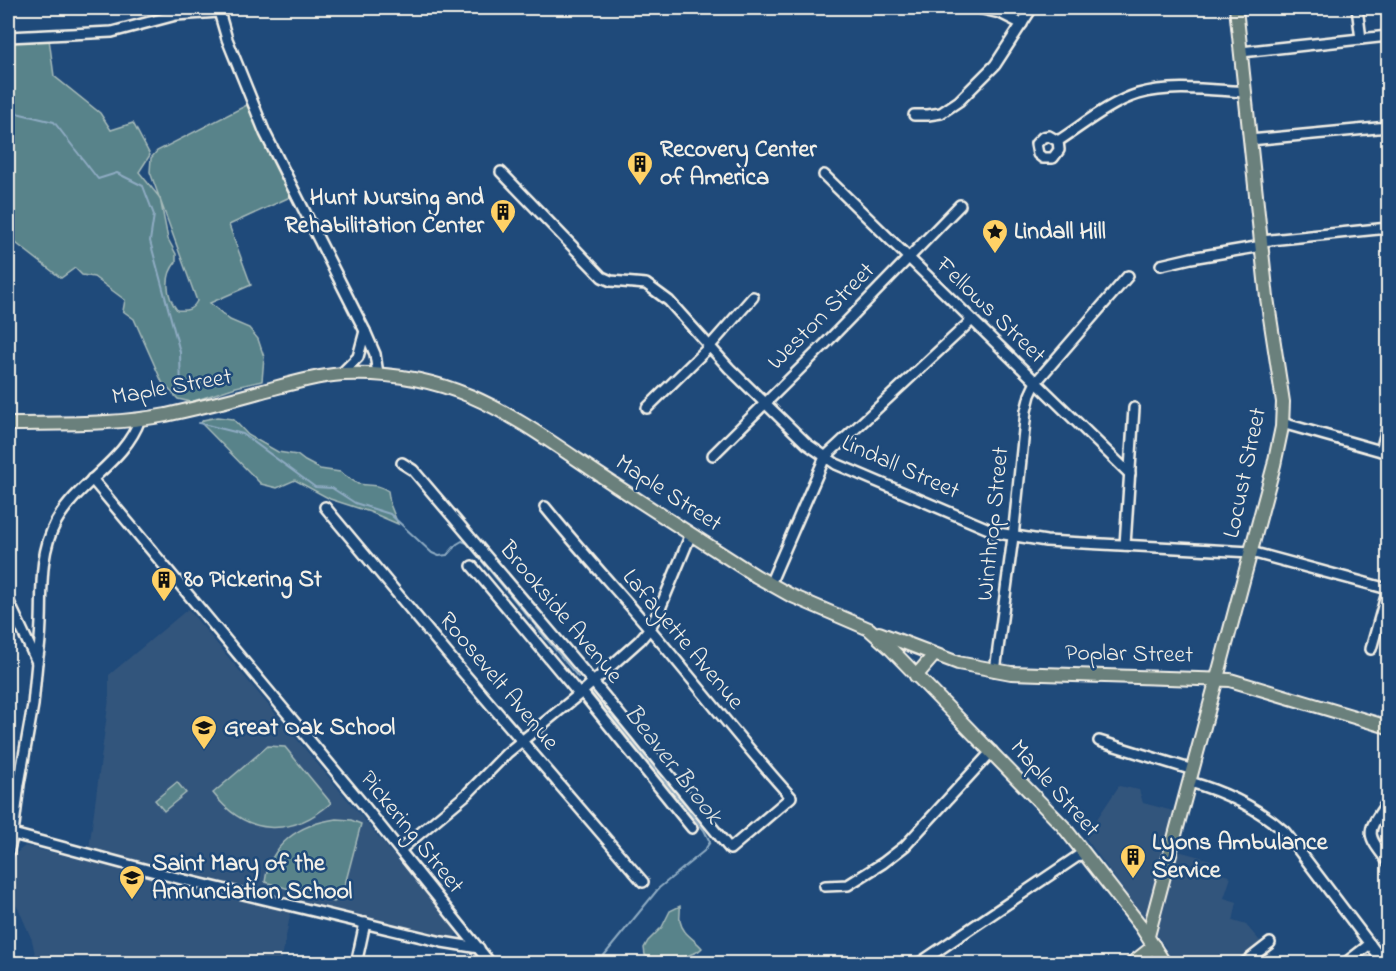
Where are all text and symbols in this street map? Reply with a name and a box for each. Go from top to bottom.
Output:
place label: Recovery Center of America [660,133,817,196]
building icon: Recovery Center of America [625,149,655,187]
place label: Hunt Nursing and Rehabilitation Center [285,181,485,244]
building icon: Hunt Nursing and Rehabilitation Center [488,197,518,235]
place label: Lindall Hill [1014,215,1106,250]
place icon: Lindall Hill [980,217,1010,255]
street label: Fellows Street [926,249,1053,373]
street label: Weston Street [760,255,884,379]
street label: Maple Street [109,360,235,416]
street label: Locust Street [1215,405,1277,541]
street label: Lindall Street [835,426,965,510]
street label: Winthrop Street [969,445,1019,603]
street label: Maple Street [608,446,728,542]
street label: Brookside Avenue [489,533,630,692]
street label: Lafayette Avenue [612,562,752,719]
place label: 80 Pickering St [183,563,323,599]
building icon: 80 Pickering St [149,565,179,603]
street label: Roosevelt Avenue [429,605,567,759]
street label: Poplar Street [1065,636,1193,674]
water label: Beaver Brook [613,697,732,834]
place label: Great Oak School [224,711,395,746]
school or university icon: Great Oak School [189,713,219,751]
street label: Maple Street [1000,732,1108,846]
street label: Pickering Street [350,764,472,902]
place label: Lyons Ambulance Service [1152,826,1329,889]
building icon: Lyons Ambulance Service [1118,842,1148,880]
place label: Saint Mary of the Annunciation School [152,847,352,910]
school or university icon: Saint Mary of the Annunciation School [117,863,147,901]

